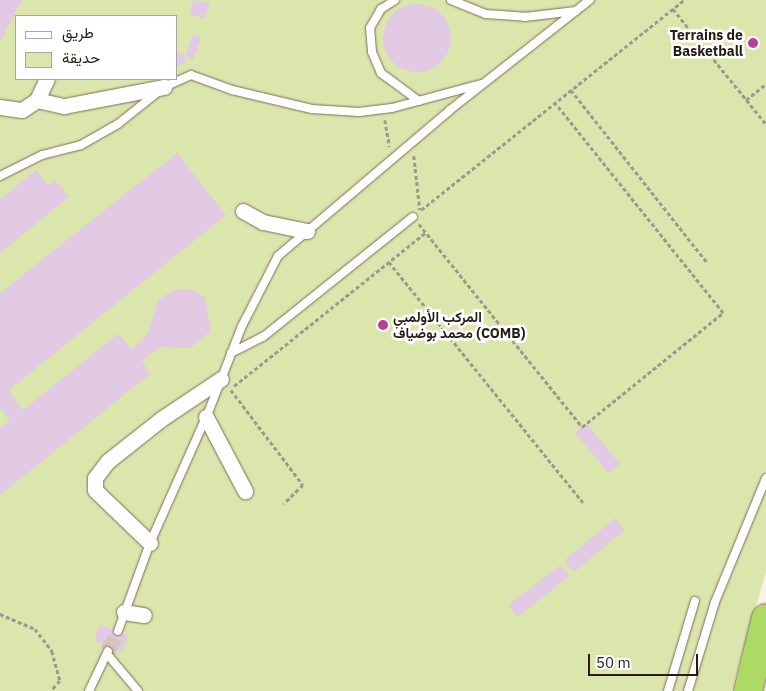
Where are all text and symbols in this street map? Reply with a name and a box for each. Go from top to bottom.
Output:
legend [15,15,178,80]
text: طريق [62,23,94,42]
place label: Terrains de Basketball [670,27,743,59]
marker: Terrains de Basketball [747,37,759,49]
text: حديقة [62,48,100,67]
place label: المركب الأولمبي محمد بوضياف (COMB) [393,309,525,342]
marker: المركب الأولمبي محمد بوضياف (COMB) [377,319,389,331]
scale bar [591,644,701,676]
text: 50 m [596,653,631,672]

